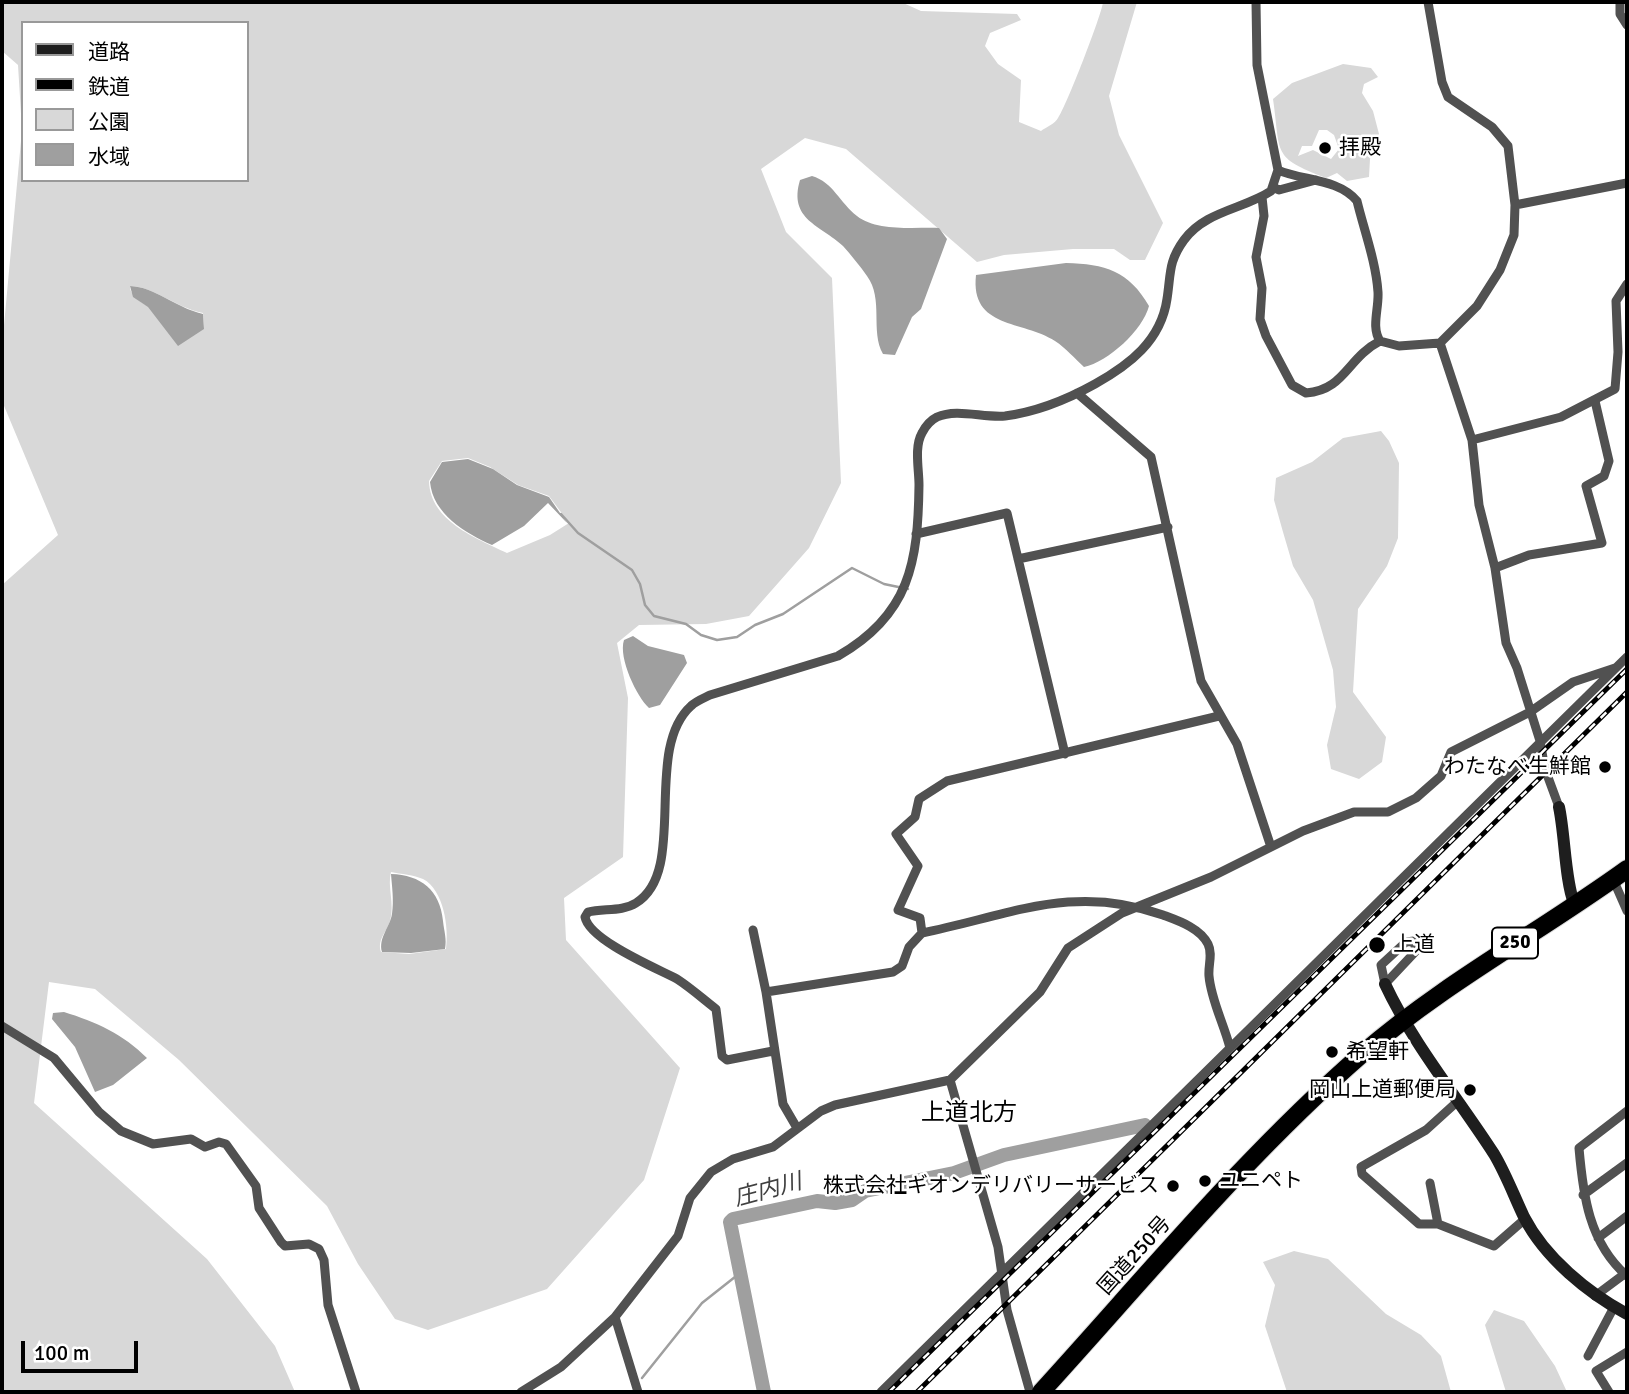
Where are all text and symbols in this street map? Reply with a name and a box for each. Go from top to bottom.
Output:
legend [21,21,248,182]
text: 道路 [88,39,130,65]
text: 鉄道 [88,74,130,100]
text: 公園 [88,109,130,135]
place label: 拝殿 [1339,135,1381,161]
marker: 拝殿 [1317,140,1333,156]
text: 水域 [88,144,130,170]
place label: わたなべ生鮮館 [1444,754,1591,780]
marker: わたなべ生鮮館 [1597,759,1613,775]
road number: 250 [1492,928,1538,959]
place label: 上道 [1393,932,1435,958]
marker: 上道 [1367,935,1387,955]
place label: 希望軒 [1346,1039,1409,1065]
marker: 希望軒 [1324,1044,1340,1060]
place label: 岡山上道郵便局 [1309,1077,1456,1103]
marker: 岡山上道郵便局 [1462,1082,1478,1098]
district label: 上道北方 [921,1100,1017,1128]
place label: ユニペト [1219,1168,1303,1194]
water label: 庄内川 [731,1169,805,1213]
place label: 株式会社ギオンデリバリーサービス [823,1173,1159,1199]
marker: ユニペト [1197,1173,1213,1189]
marker: 株式会社ギオンデリバリーサービス [1165,1178,1181,1194]
street label: 国道250号 [1093,1212,1177,1300]
scale bar [24,1328,142,1372]
text: 100 m [34,1340,89,1366]

